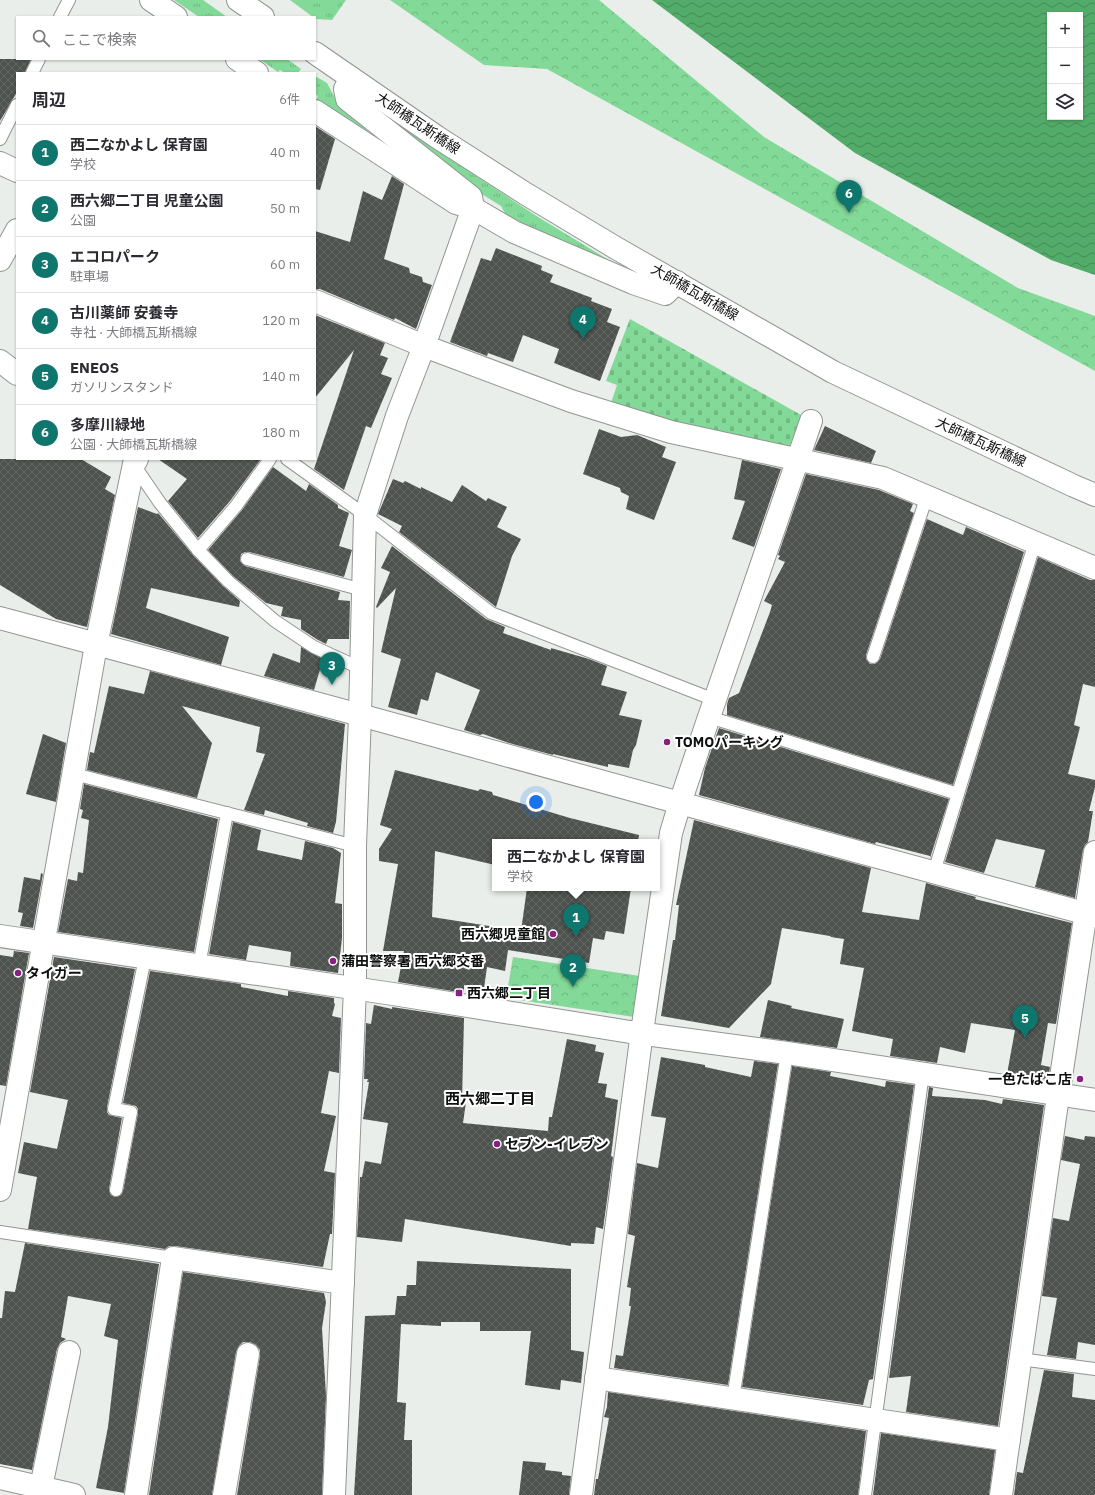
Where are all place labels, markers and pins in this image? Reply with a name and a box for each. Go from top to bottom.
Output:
pin: 6 [836,180,862,213]
pin: 4 [570,306,596,339]
pin: 3 [319,652,345,685]
place label: TOMOパーキング [675,733,784,751]
marker: TOMOパーキング [662,737,672,747]
pin: 1 [563,904,589,937]
place label: 西六郷児童館 [461,925,545,943]
marker: 西六郷児童館 [548,929,558,939]
place label: 蒲田警察署 西六郷交番 [341,952,484,970]
pin: 2 [560,954,586,987]
marker: 蒲田警察署 西六郷交番 [328,956,338,966]
place label: タイガー [26,964,82,982]
marker: タイガー [13,968,23,978]
place label: 西六郷二丁目 [467,984,551,1002]
marker: 西六郷二丁目 [454,988,464,998]
pin: 5 [1012,1005,1038,1038]
place label: 一色たばこ店 [988,1070,1072,1088]
marker: 一色たばこ店 [1075,1074,1085,1084]
place label: セブン-イレブン [505,1135,609,1153]
marker: セブン-イレブン [492,1139,502,1149]

